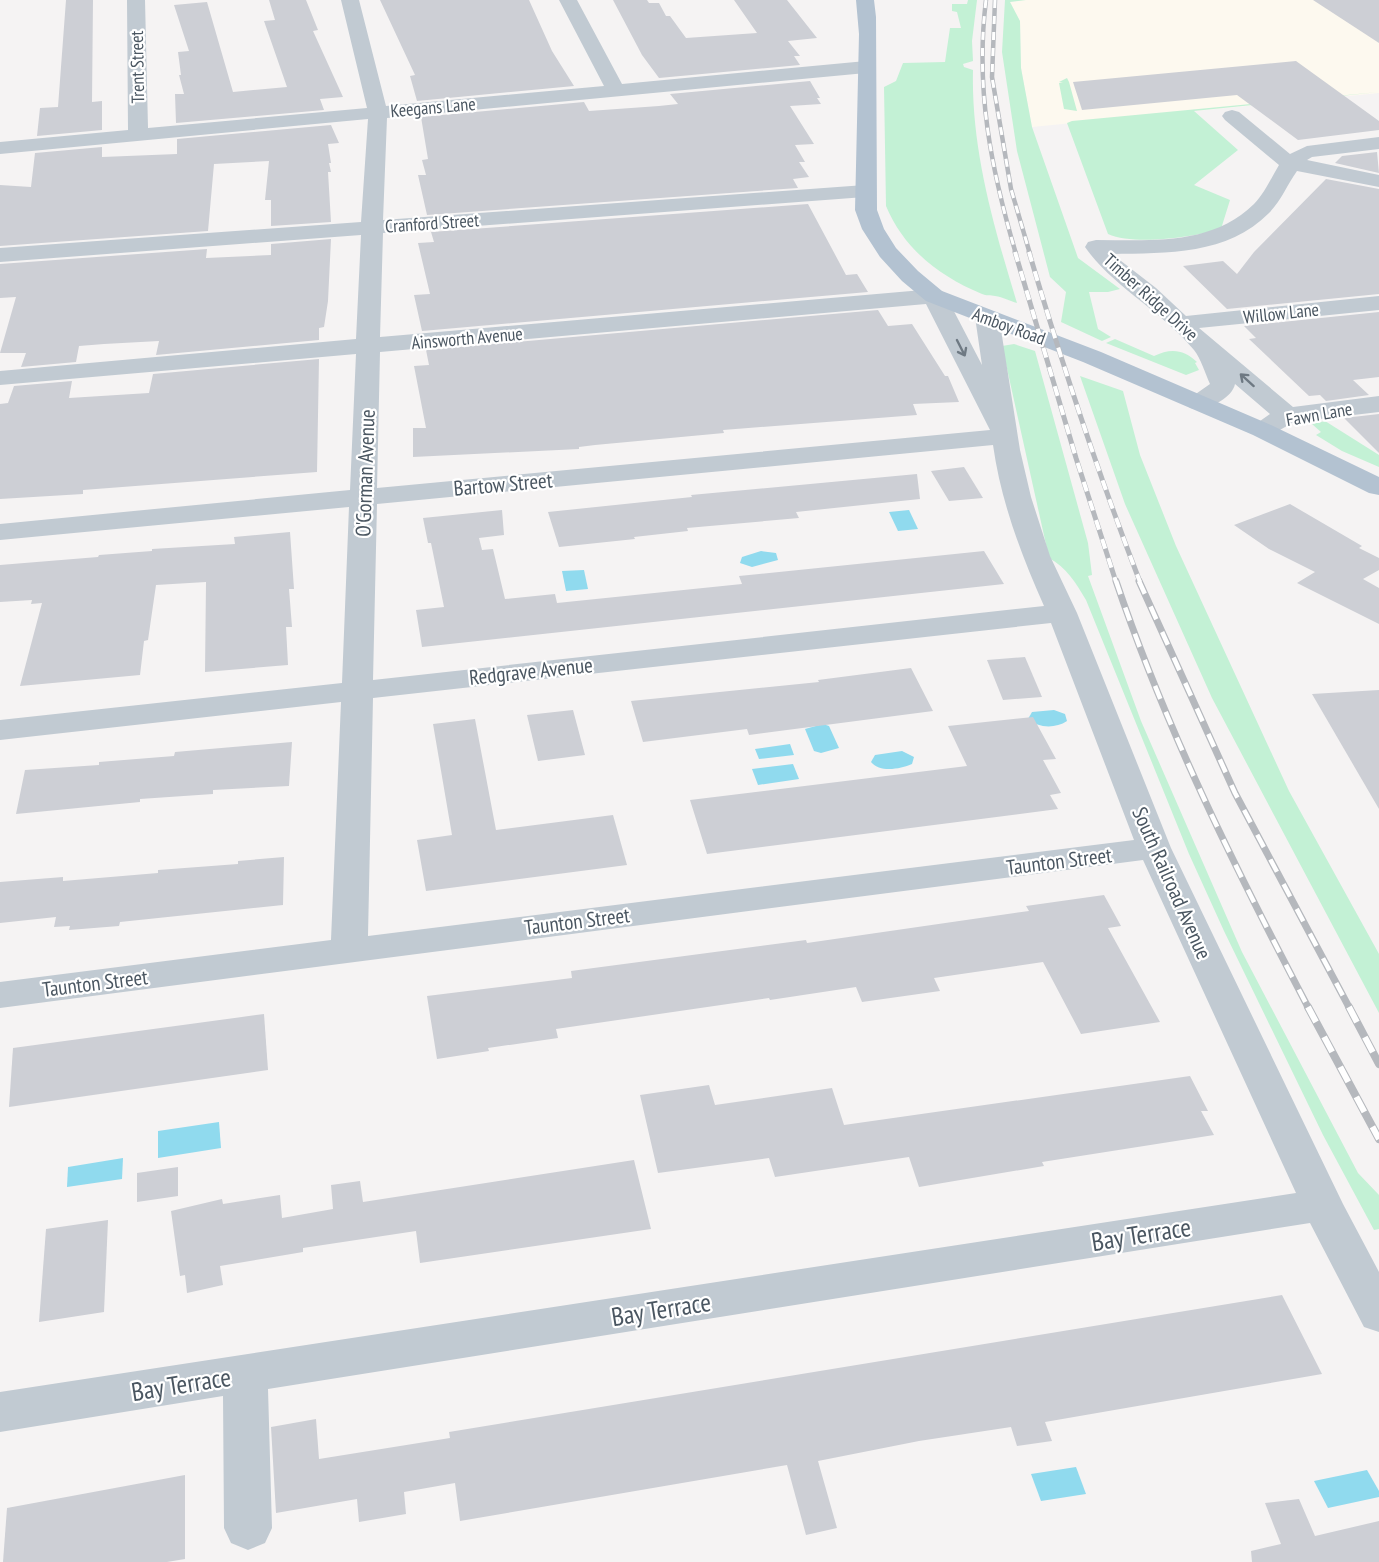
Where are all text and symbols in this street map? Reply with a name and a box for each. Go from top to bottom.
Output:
street label: Trent Street [125,30,149,104]
street label: Keegans Lane [390,92,476,122]
street label: Cranford Street [384,208,480,238]
street label: Timber Ridge Drive [1099,248,1203,346]
street label: Willow Lane [1242,298,1320,328]
street label: Amboy Road [969,302,1049,350]
street label: Ainsworth Avenue [410,322,524,354]
one-way arrow [956,339,967,357]
one-way arrow [1240,373,1255,387]
street label: Fawn Lane [1284,397,1354,431]
street label: O'Gorman Avenue [349,409,381,537]
street label: Bartow Street [453,466,554,502]
street label: Redgrave Avenue [468,651,594,691]
street label: South Railroad Avenue [1126,803,1218,963]
street label: Taunton Street [1005,841,1114,881]
street label: Taunton Street [523,901,632,941]
street label: Taunton Street [41,963,150,1003]
street label: Bay Terrace [1089,1210,1193,1258]
street label: Bay Terrace [609,1285,713,1333]
street label: Bay Terrace [129,1360,233,1408]

